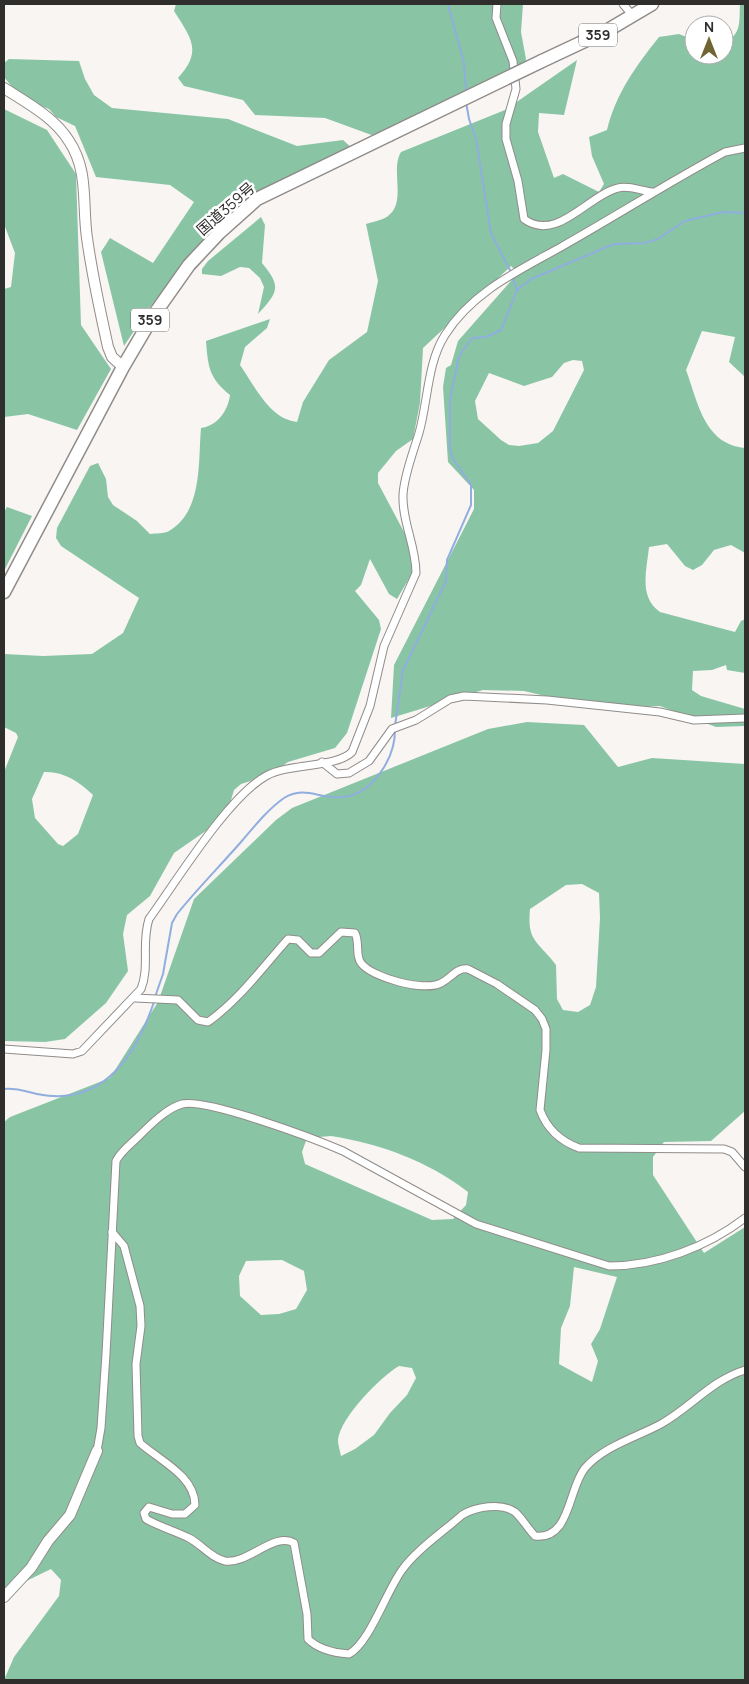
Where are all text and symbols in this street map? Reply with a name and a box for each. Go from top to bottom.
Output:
north arrow [684,15,734,65]
text: N [704,17,714,36]
road number: 359 [579,24,617,46]
street label: 国道359号 [192,177,259,240]
road number: 359 [131,308,169,332]

